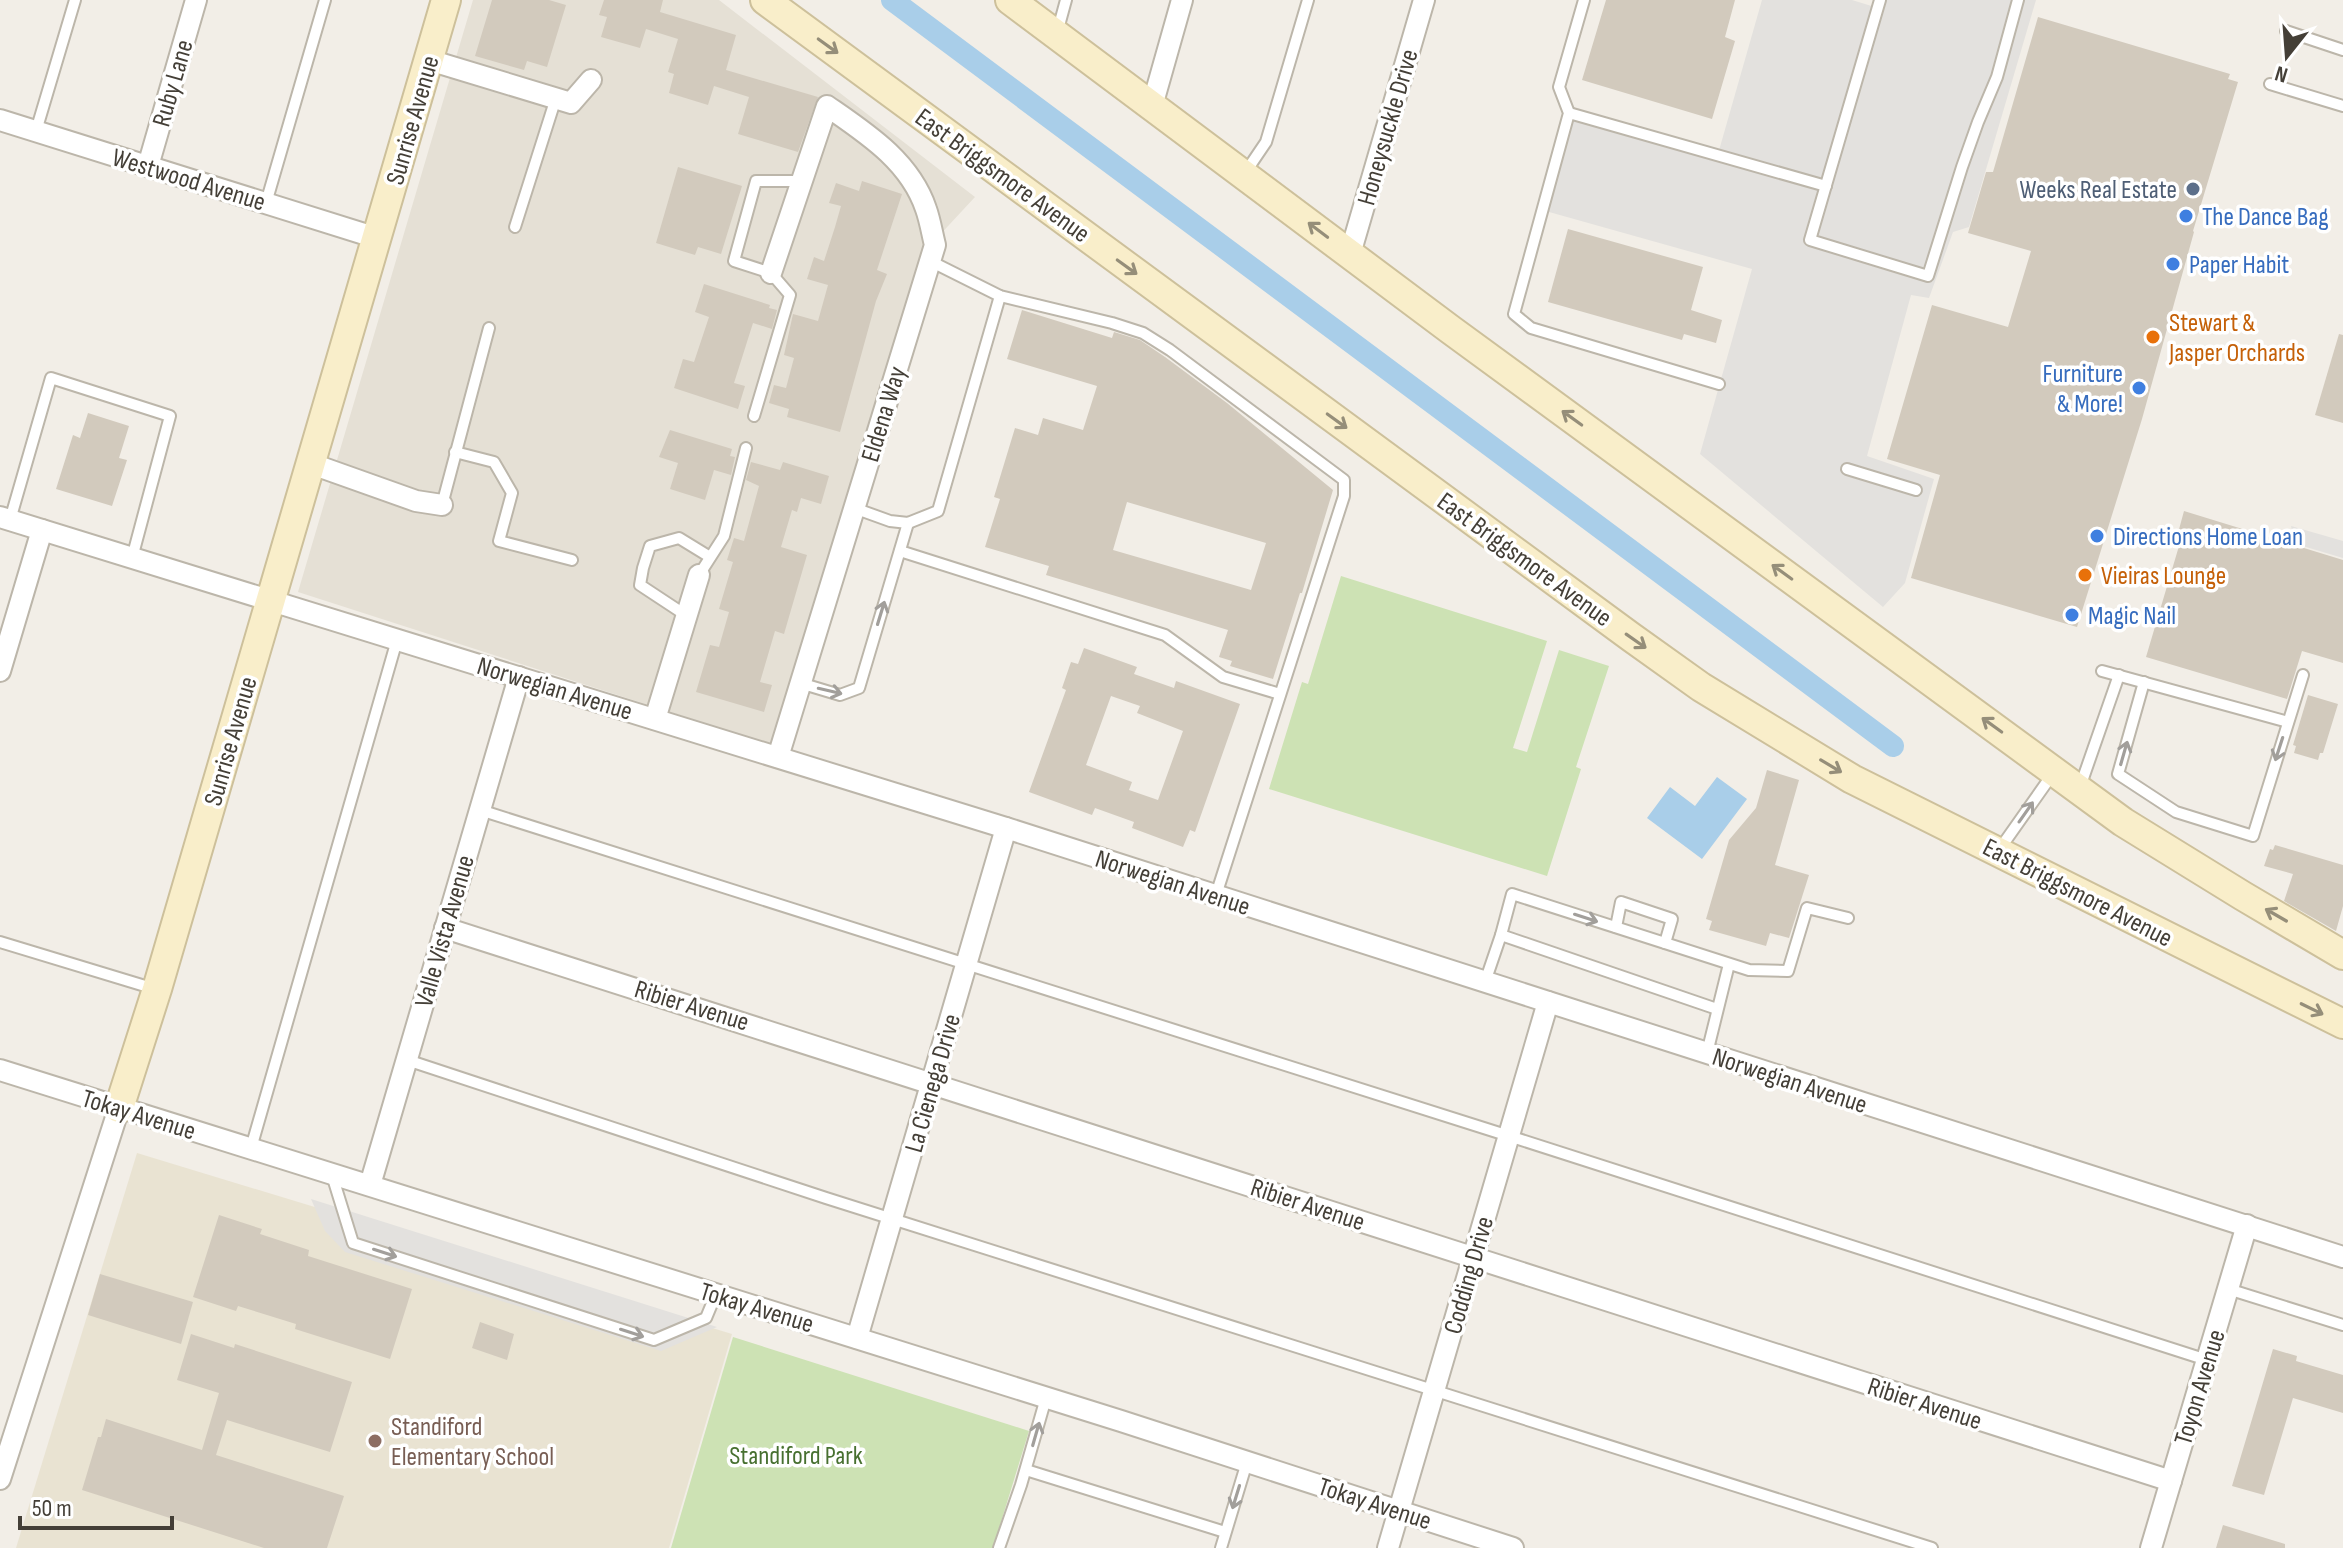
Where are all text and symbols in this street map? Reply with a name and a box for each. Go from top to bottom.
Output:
north arrow [2247,16,2327,96]
street label: Ruby Lane [146,36,201,130]
one-way arrow [816,38,838,55]
street label: Honeysuckle Drive [1351,46,1426,209]
street label: Sunrise Avenue [380,52,447,189]
text: N [2272,59,2291,88]
street label: East Briggsmore Avenue [909,102,1096,250]
street label: Westwood Avenue [108,142,269,218]
place label: Weeks Real Estate [2019,175,2177,206]
marker: Weeks Real Estate [2184,180,2202,198]
place label: The Dance Bag [2202,202,2329,233]
marker: The Dance Bag [2177,207,2195,225]
one-way arrow [1308,222,1329,239]
place label: Paper Habit [2189,250,2289,281]
marker: Paper Habit [2164,255,2182,273]
one-way arrow [1116,258,1137,275]
place label: Stewart & Jasper Orchards [2168,308,2305,369]
marker: Stewart & Jasper Orchards [2144,328,2162,346]
place label: Furniture & More! [2043,359,2123,420]
street label: Eldena Way [855,363,914,466]
marker: Furniture & More! [2130,379,2148,397]
one-way arrow [1562,410,1583,427]
one-way arrow [1325,413,1347,429]
street label: East Briggsmore Avenue [1431,486,1618,634]
place label: Directions Home Loan [2113,522,2303,553]
marker: Directions Home Loan [2088,527,2106,545]
place label: Vieiras Lounge [2101,561,2226,592]
one-way arrow [1771,564,1793,580]
marker: Vieiras Lounge [2076,566,2094,584]
one-way arrow [875,601,889,626]
place label: Magic Nail [2088,601,2176,632]
marker: Magic Nail [2063,606,2081,624]
one-way arrow [1625,633,1647,649]
street label: Norwegian Avenue [473,651,636,728]
street label: Sunrise Avenue [198,673,265,810]
one-way arrow [816,684,842,699]
one-way arrow [1981,717,2003,733]
one-way arrow [2271,737,2286,762]
one-way arrow [2117,741,2132,767]
one-way arrow [1819,759,1842,775]
one-way arrow [2018,801,2034,823]
street label: East Briggsmore Avenue [1977,832,2177,954]
street label: Norwegian Avenue [1091,844,1254,923]
street label: Valle Vista Avenue [409,852,482,1011]
one-way arrow [2265,907,2288,923]
one-way arrow [1573,911,1598,926]
street label: Ribier Avenue [631,974,753,1039]
one-way arrow [2299,1002,2323,1017]
street label: La Cienega Drive [899,1010,968,1156]
street label: Norwegian Avenue [1708,1042,1871,1121]
street label: Tokay Avenue [78,1083,199,1147]
street label: Ribier Avenue [1247,1172,1368,1238]
street label: Codding Drive [1438,1213,1501,1338]
one-way arrow [372,1246,397,1261]
street label: Tokay Avenue [696,1276,817,1340]
one-way arrow [620,1326,645,1341]
street label: Toyon Avenue [2168,1326,2233,1449]
street label: Ribier Avenue [1864,1371,1985,1437]
place label: Standiford Elementary School [391,1412,554,1473]
one-way arrow [1029,1421,1044,1447]
marker: Standiford Elementary School [366,1432,384,1450]
park label: Standiford Park [729,1441,863,1472]
street label: Tokay Avenue [1314,1472,1435,1537]
scale bar [20,1480,172,1530]
one-way arrow [1228,1484,1242,1509]
text: 50 m [32,1494,72,1523]

